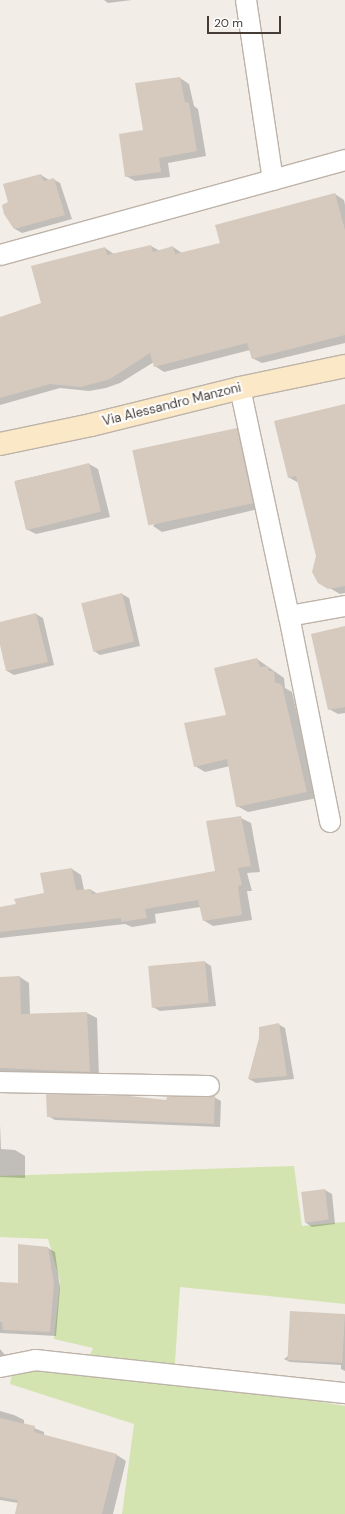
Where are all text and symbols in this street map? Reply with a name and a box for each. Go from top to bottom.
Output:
scale bar [209,8,283,34]
text: 20 m [214,15,243,31]
street label: Via Alessandro Manzoni [101,380,243,430]

